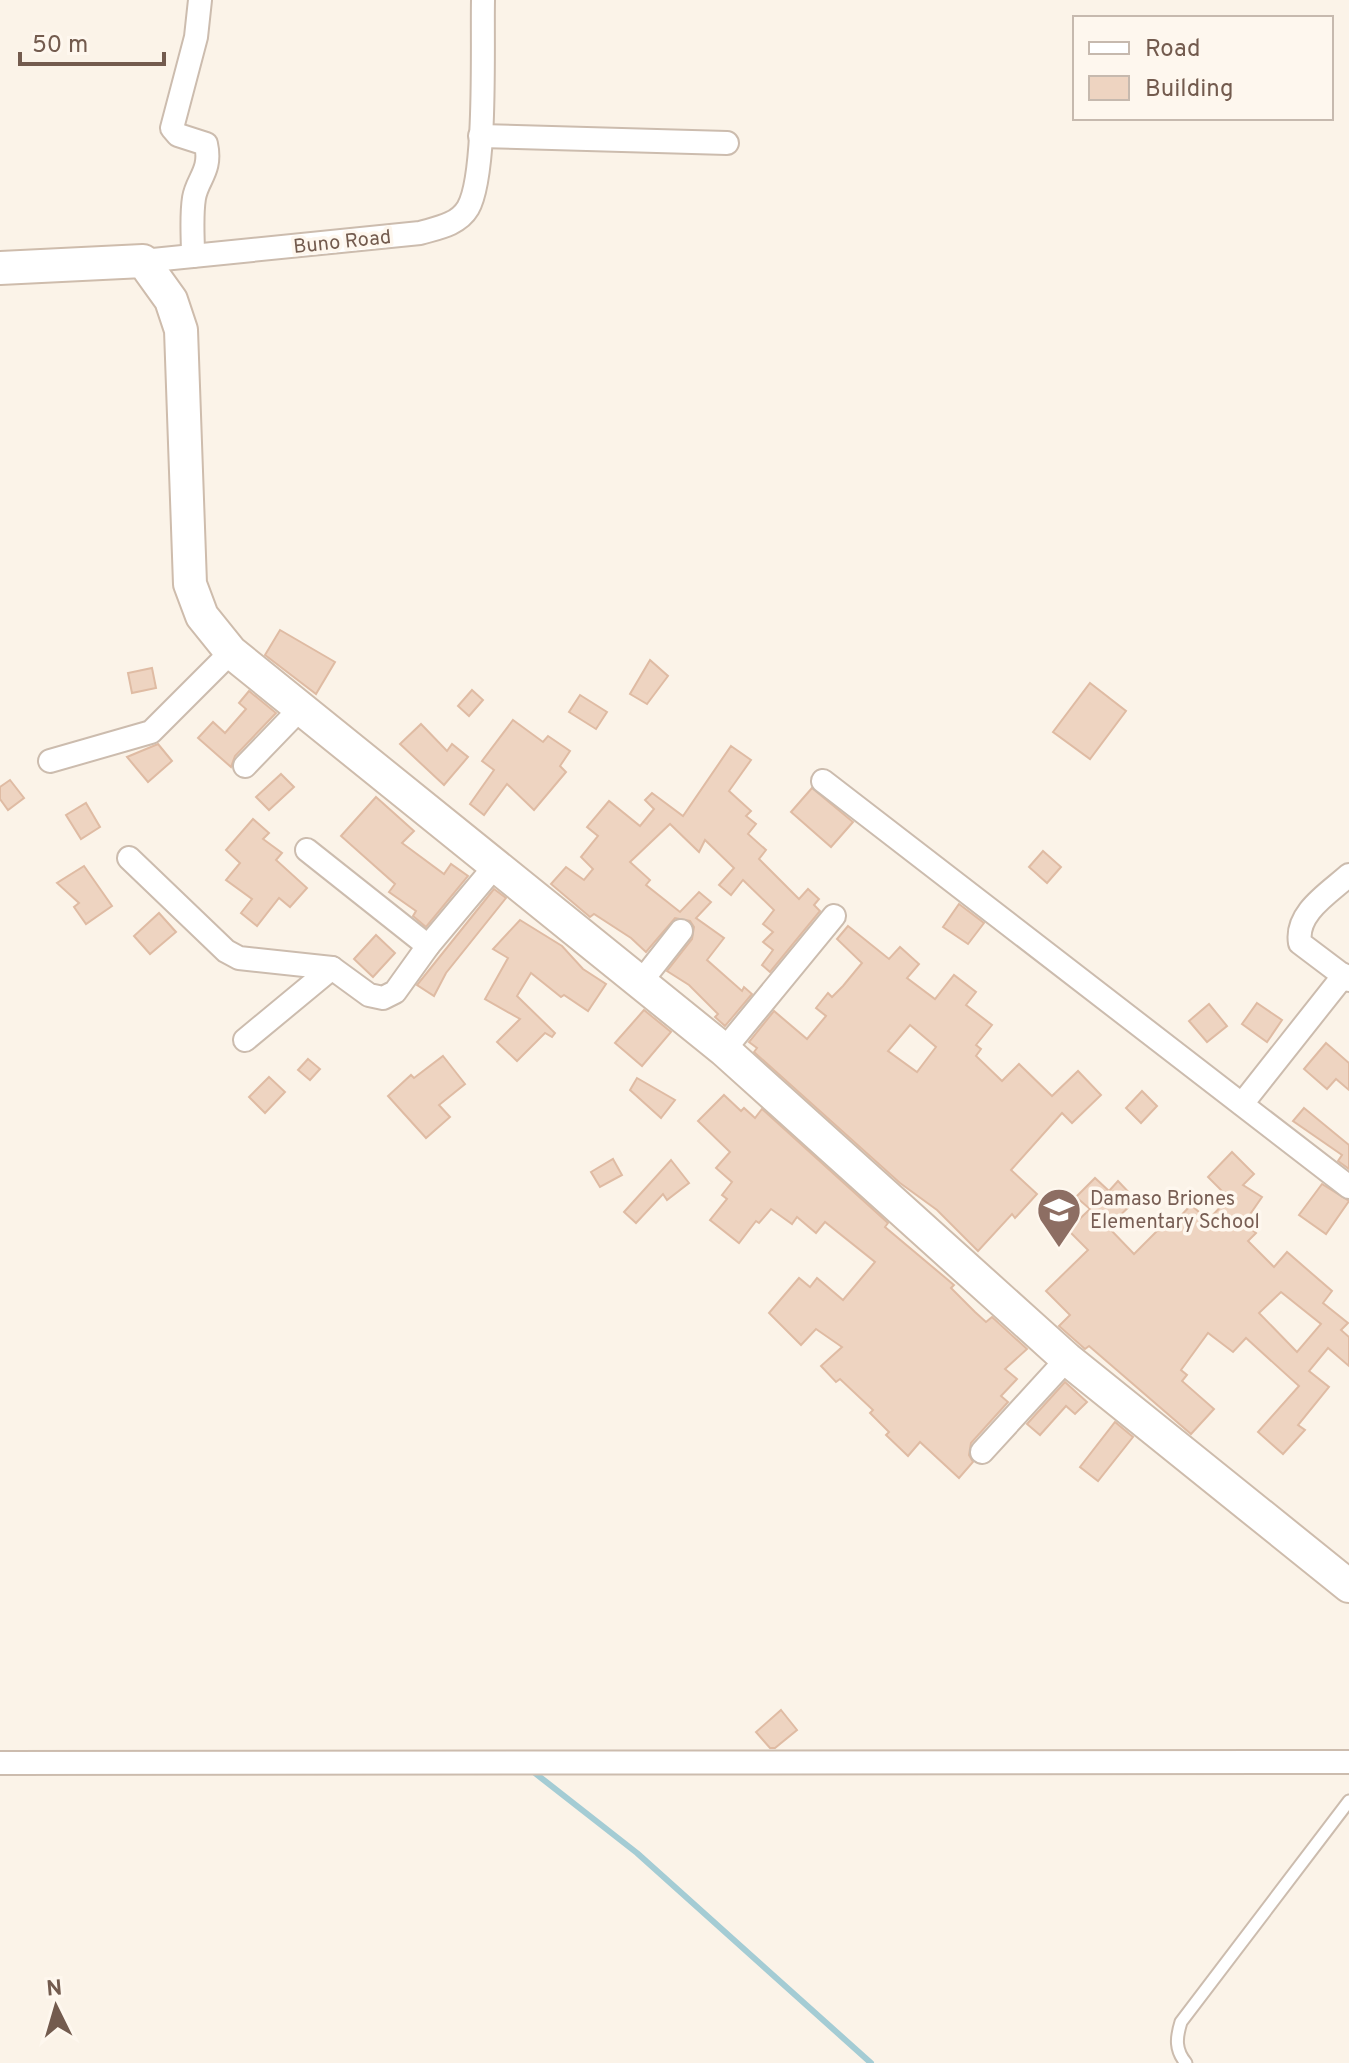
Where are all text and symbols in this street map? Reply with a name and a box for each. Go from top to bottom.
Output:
scale bar [20,16,164,66]
legend [1073,16,1333,120]
text: 50 m [32,31,88,61]
text: Road [1145,35,1201,65]
text: Building [1145,75,1234,105]
street label: Buno Road [292,225,392,261]
school or university icon: Damaso Briones Elementary School [1035,1186,1083,1249]
place label: Damaso Briones Elementary School [1090,1187,1260,1236]
north arrow [16,1967,96,2047]
text: N [45,1975,64,2004]

